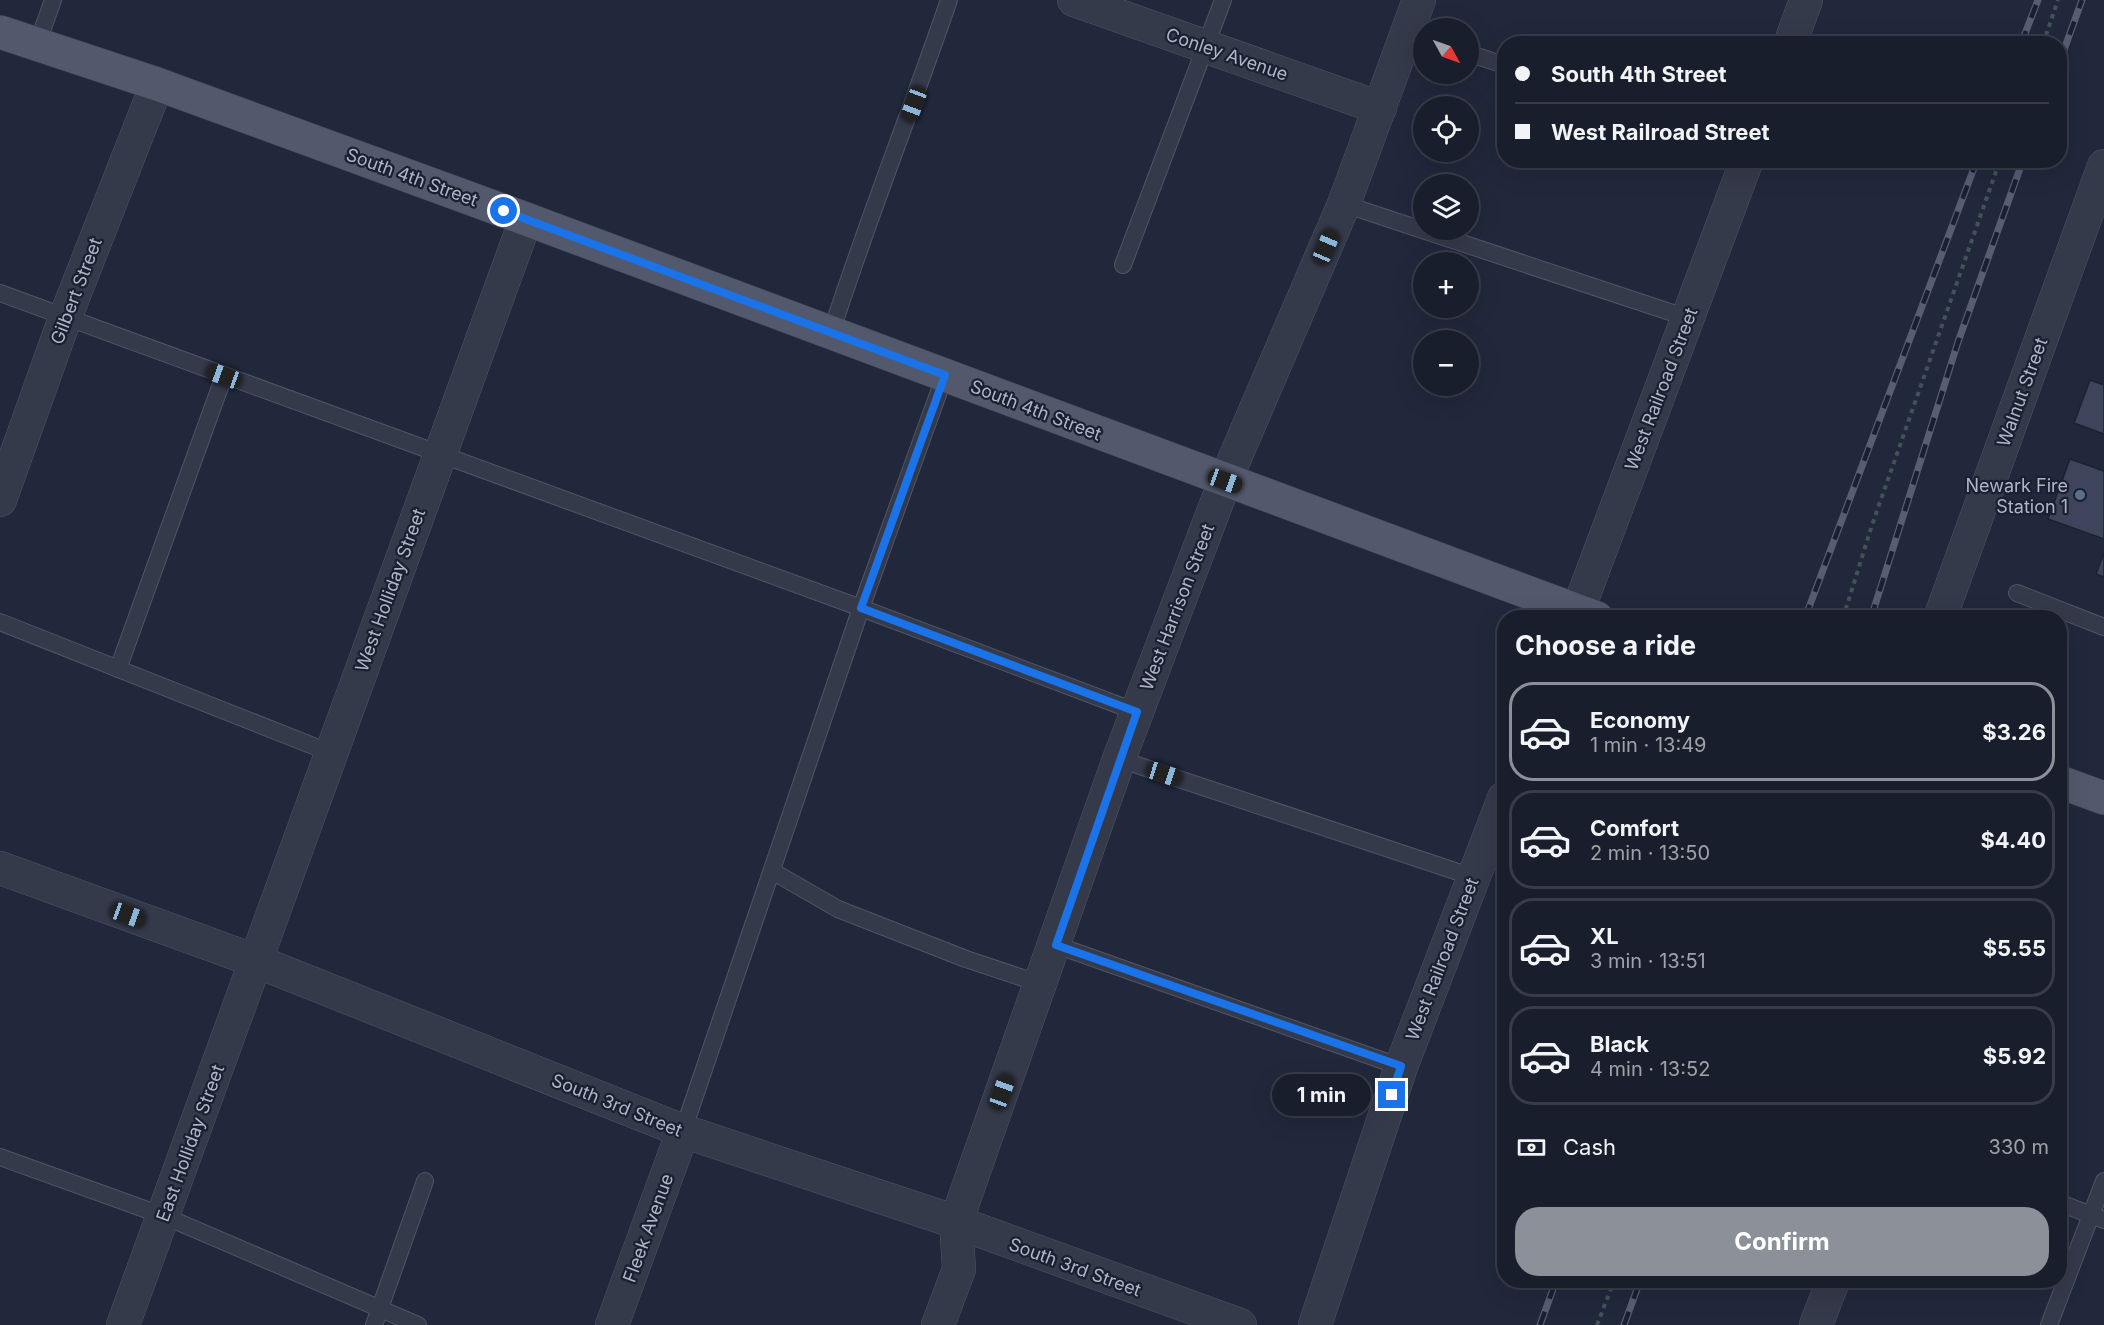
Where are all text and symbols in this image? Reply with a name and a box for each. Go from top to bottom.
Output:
north arrow [1413,18,1479,84]
map controls [1413,18,1479,396]
street label: Conley Avenue [1163,23,1291,85]
text: South 4th Street [1551,61,1727,87]
car [899,84,929,124]
button: locate [1413,96,1479,162]
text: West Railroad Street [1551,119,1770,145]
street label: South 4th Street [343,143,481,211]
button: layers [1413,174,1479,240]
route start [490,197,517,224]
car [1311,227,1341,267]
street label: Gilbert Street [46,235,106,347]
button: + [1413,252,1479,318]
street label: West Railroad Street [1620,305,1702,473]
button: − [1413,330,1479,396]
street label: Walnut Street [1993,335,2051,449]
car [204,361,244,391]
street label: South 4th Street [968,375,1105,445]
car [1205,466,1245,496]
place label: Newark Fire Station 1 [1965,475,2068,517]
marker: Newark Fire Station 1 [2073,488,2087,502]
street label: West Holliday Street [351,506,429,674]
street label: West Harrison Street [1136,521,1218,693]
text: Choose a ride [1515,629,1696,662]
icon: car [1518,705,1572,759]
text: Economy [1590,707,1690,733]
text: $3.26 [1982,719,2046,745]
text: 1 min · 13:49 [1590,733,1707,757]
car [1144,760,1184,788]
icon: car [1518,813,1572,867]
text: Comfort [1590,815,1679,841]
text: $4.40 [1980,827,2046,853]
text: 2 min · 13:50 [1590,841,1710,865]
street label: West Railroad Street [1401,875,1483,1043]
car [108,900,148,930]
icon: car [1518,921,1572,975]
text: XL [1590,923,1619,949]
text: $5.55 [1983,935,2046,961]
text: 3 min · 13:51 [1590,949,1706,973]
icon: car [1518,1029,1572,1083]
text: Black [1590,1031,1649,1057]
text: $5.92 [1983,1043,2046,1069]
text: 4 min · 13:52 [1590,1057,1710,1081]
street label: East Holliday Street [152,1062,228,1224]
street label: South 3rd Street [549,1069,685,1141]
car [987,1072,1017,1112]
callout: 1 min [1272,1074,1371,1116]
route end [1378,1081,1405,1108]
text: 1 min [1297,1083,1346,1107]
icon: cash [1515,1131,1548,1164]
text: Cash [1563,1134,1616,1160]
text: 330 m [1989,1135,2049,1159]
street label: Fleek Avenue [619,1171,677,1285]
button: Confirm [1515,1207,2049,1276]
street label: South 3rd Street [1006,1233,1144,1301]

